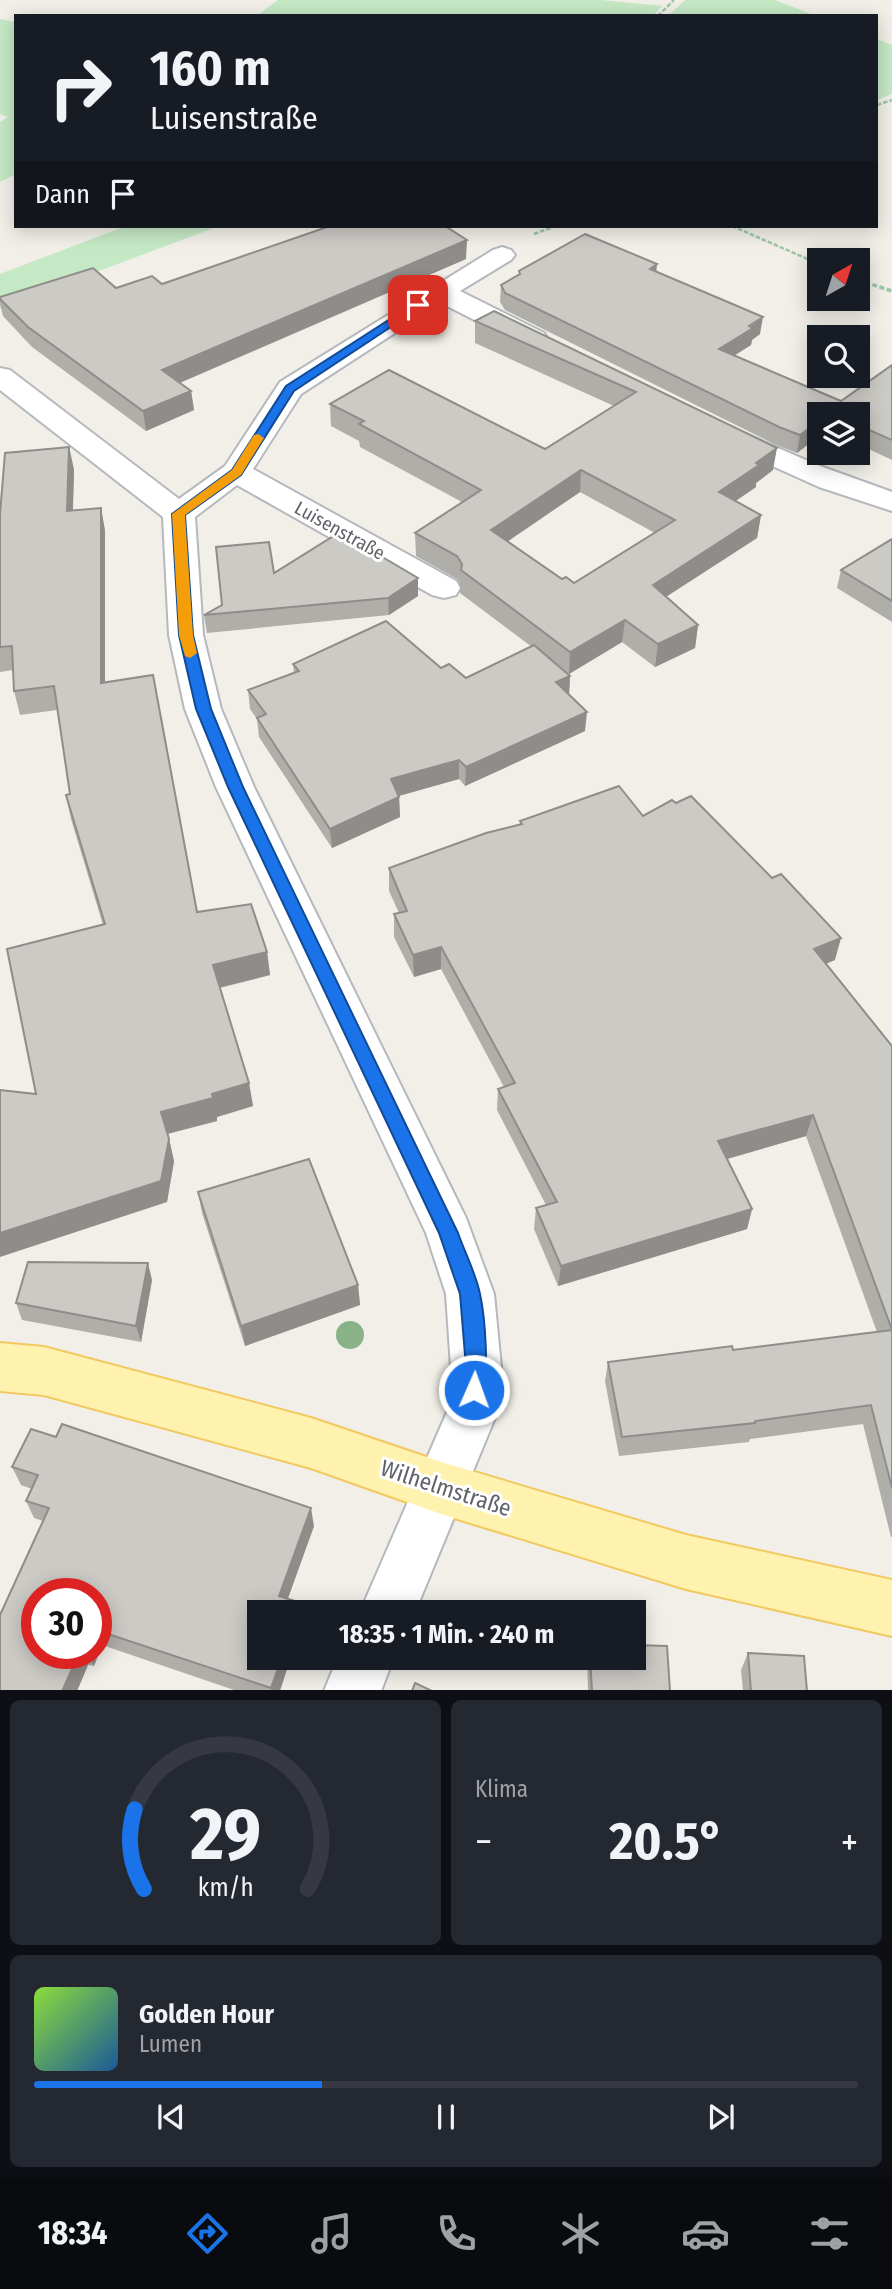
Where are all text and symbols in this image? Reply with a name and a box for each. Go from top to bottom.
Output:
text: 160 m [150,39,271,98]
icon: right [35,42,126,133]
text: Luisenstraße [150,99,318,137]
icon: arrive [104,175,142,213]
text: Dann [35,179,90,210]
north arrow [807,248,870,312]
map controls [807,248,870,465]
pin [388,275,448,335]
icon: arrive [399,286,437,324]
button: search [807,325,870,388]
button: layers [807,402,870,465]
street label: Luisenstraße [291,496,389,565]
position arrow [437,1353,511,1427]
street label: Wilhelmstraße [377,1454,515,1522]
speed limit sign: 30 [21,1578,112,1669]
text: 18:35 · 1 Min. · 240 m [339,1619,554,1650]
text: Klima [475,1775,528,1803]
text: 29 [189,1791,261,1878]
text: 20.5° [609,1810,724,1873]
text: − [475,1819,492,1865]
text: + [841,1819,858,1865]
text: km/h [198,1872,253,1902]
text: Golden Hour [139,1999,274,2030]
text: Lumen [139,2030,202,2058]
icon: previous [152,2098,190,2136]
icon: pause [427,2098,465,2136]
icon: next [702,2098,740,2136]
icon: directions [183,2209,232,2258]
icon: music [307,2209,356,2258]
icon: phone [432,2209,481,2258]
icon: climate [556,2209,605,2258]
icon: car [681,2209,730,2258]
icon: filters [805,2209,854,2258]
text: 18:34 [38,2214,108,2252]

